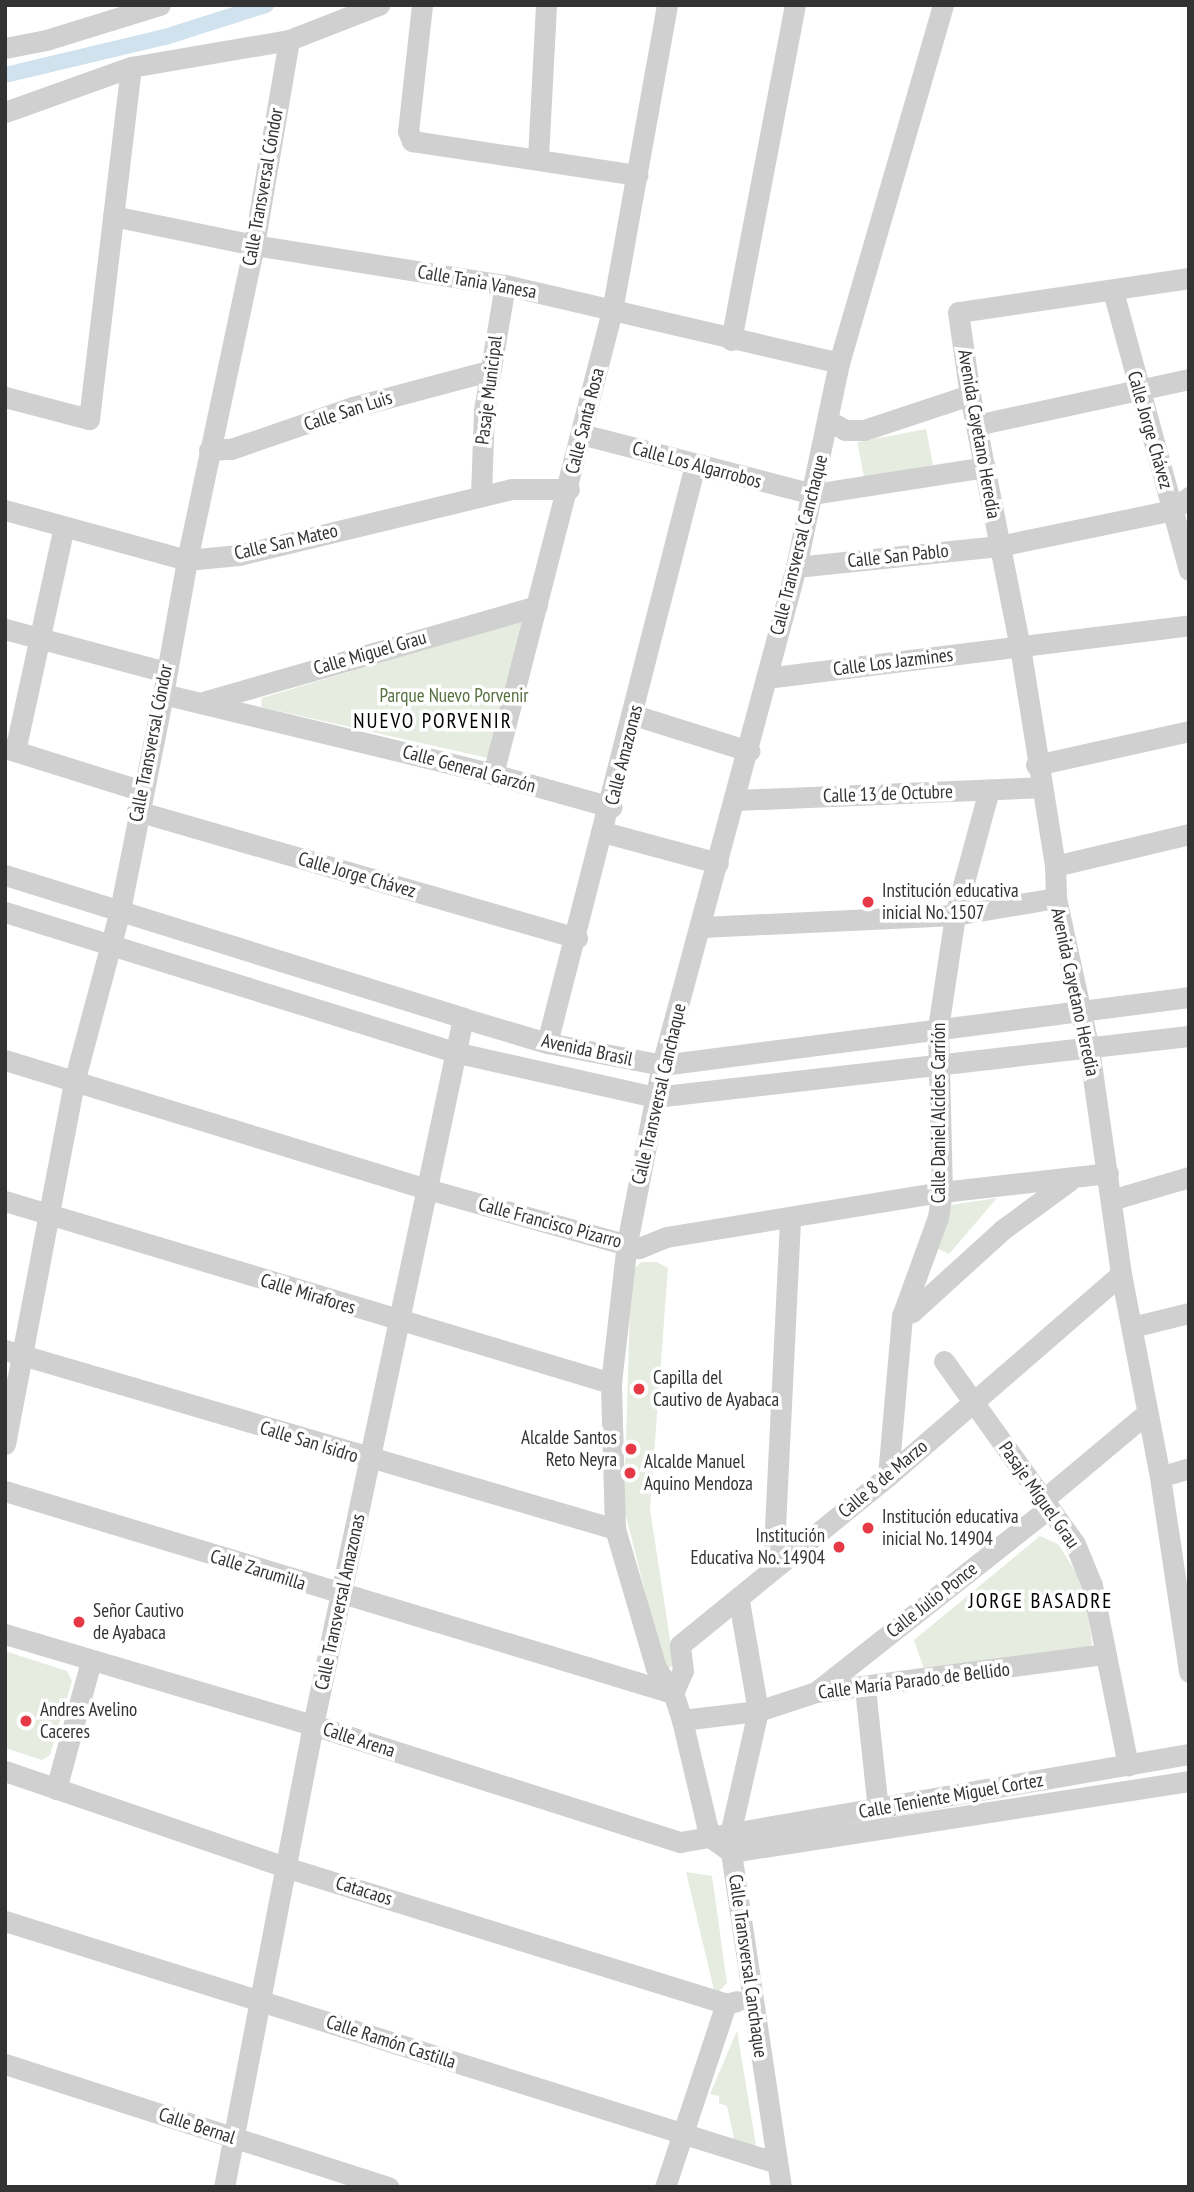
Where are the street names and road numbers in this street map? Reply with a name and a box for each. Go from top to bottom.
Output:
street label: Calle Transversal Cóndor [238,106,288,268]
street label: Calle Tania Vanesa [415,260,539,304]
street label: Pasaje Municipal [471,334,507,446]
street label: Avenida Cayetano Heredia [953,348,1005,520]
street label: Calle Santa Rosa [561,366,609,476]
street label: Calle Jorge Chávez [1122,368,1178,492]
street label: Calle San Luis [301,386,395,436]
street label: Calle Los Algarrobos [630,437,764,493]
street label: Calle Transversal Canchaque [765,452,833,638]
street label: Calle San Mateo [232,519,340,565]
street label: Calle San Pablo [846,539,950,573]
street label: Calle Miguel Grau [311,626,429,680]
street label: Calle Los Jazmines [832,643,954,681]
street label: Calle Transversal Cóndor [124,662,178,824]
street label: Calle Amazonas [600,702,648,808]
street label: Calle General Garzón [400,740,538,798]
street label: Calle 13 de Octubre [823,780,953,808]
street label: Calle Jorge Chávez [295,847,419,903]
street label: Avenida Cayetano Heredia [1046,906,1104,1078]
street label: Calle Transversal Canchaque [627,1001,691,1187]
street label: Calle Daniel Alcides Carrión [928,1022,950,1204]
street label: Avenida Brasil [539,1029,635,1071]
street label: Calle Francisco Pizarro [476,1193,624,1253]
street label: Calle Mirafores [258,1269,358,1319]
street label: Calle San Isidro [257,1416,361,1468]
street label: Calle 8 de Marzo [834,1435,932,1523]
street label: Pasaje Miguel Grau [994,1437,1084,1553]
street label: Calle Transversal Amazonas [310,1511,370,1693]
street label: Calle Zarumilla [207,1545,309,1595]
street label: Calle Julio Ponce [882,1557,982,1643]
street label: Calle María Parado de Bellido [817,1658,1011,1704]
street label: Calle Arena [320,1718,398,1762]
street label: Calle Teniente Miguel Cortez [857,1769,1045,1823]
street label: Catacaos [333,1872,395,1910]
street label: Calle Transversal Canchaque [724,1873,772,2059]
street label: Calle Ramón Castilla [323,2010,459,2074]
street label: Calle Bernal [156,2103,238,2149]

